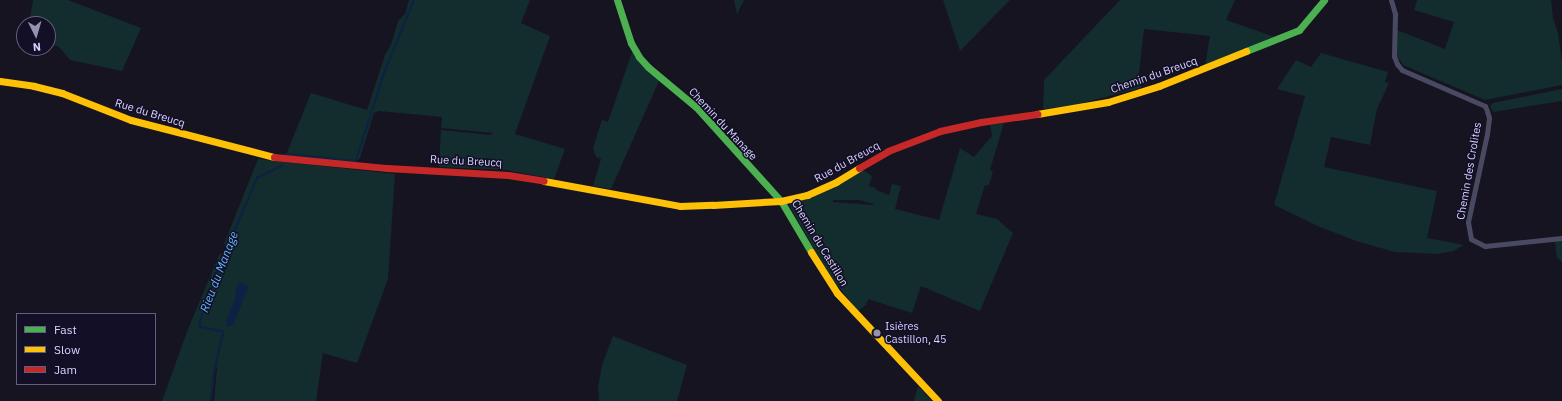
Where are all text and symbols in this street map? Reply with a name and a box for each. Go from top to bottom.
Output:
north arrow [16,16,56,56]
text: N [32,40,42,54]
street label: Chemin du Breucq [1109,54,1199,96]
street label: Chemin du Manage [686,85,760,163]
street label: Rue du Breucq [113,96,187,130]
street label: Chemin des Crolites [1454,121,1484,221]
street label: Rue du Breucq [812,139,882,185]
street label: Rue du Breucq [429,153,503,169]
street label: Chemin du Castillon [789,197,851,289]
water label: Rieu du Manage [197,230,241,314]
legend [16,313,156,385]
place label: Isières Castillon, 45 [885,320,947,346]
text: Fast [54,322,77,337]
marker: Isières Castillon, 45 [872,328,882,338]
text: Slow [54,342,80,357]
text: Jam [54,362,77,377]

